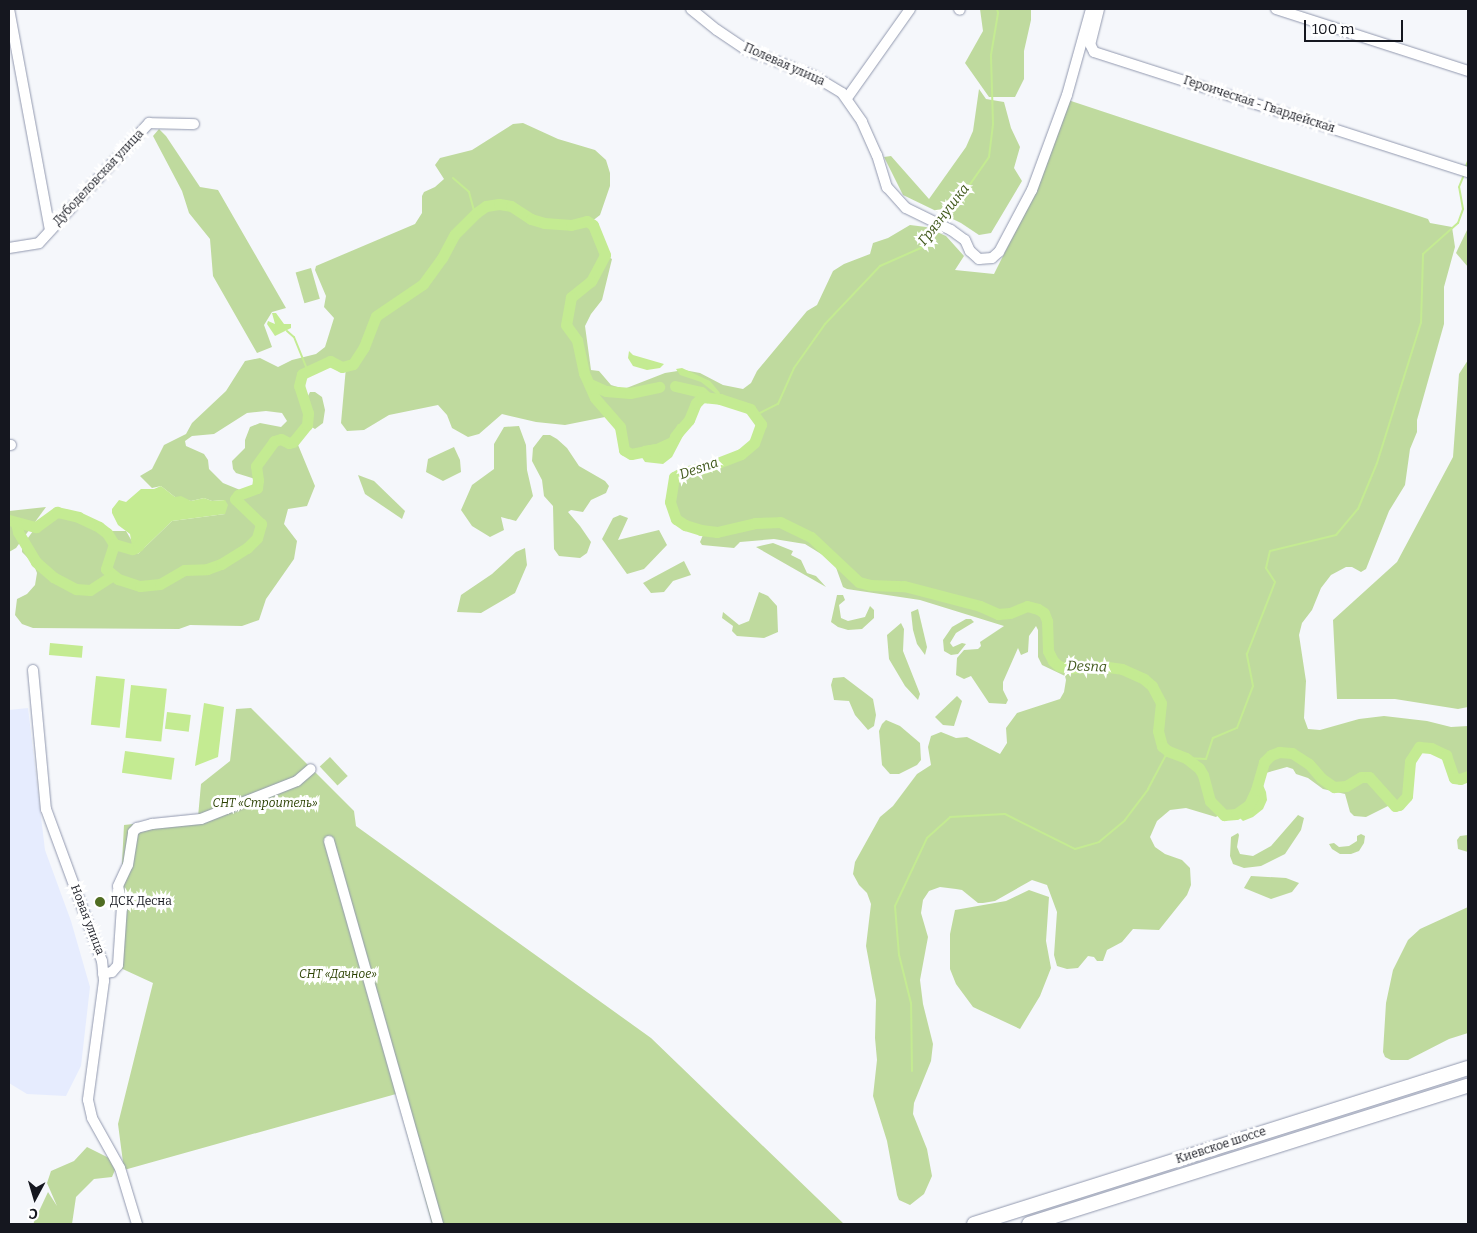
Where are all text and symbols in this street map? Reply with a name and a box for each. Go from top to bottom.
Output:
scale bar [1307,10,1406,42]
text: 100 m [1312,20,1355,38]
street label: Полевая улица [741,41,827,89]
street label: Героическая - Гвардейская [1181,74,1337,136]
street label: Дубоделовская улица [51,127,147,229]
water label: Грязнушка [915,181,973,249]
water label: Desna [677,455,721,483]
water label: Desna [1067,658,1107,676]
park label: СНТ «Строитель» [212,797,318,811]
street label: Новая улица [67,883,107,957]
place label: ДСК Десна [110,895,172,909]
marker: ДСК Десна [94,896,106,908]
park label: СНТ «Дачное» [299,968,377,982]
street label: Киевское шоссе [1174,1125,1268,1167]
north arrow [10,1173,60,1223]
text: С [28,1204,39,1222]

